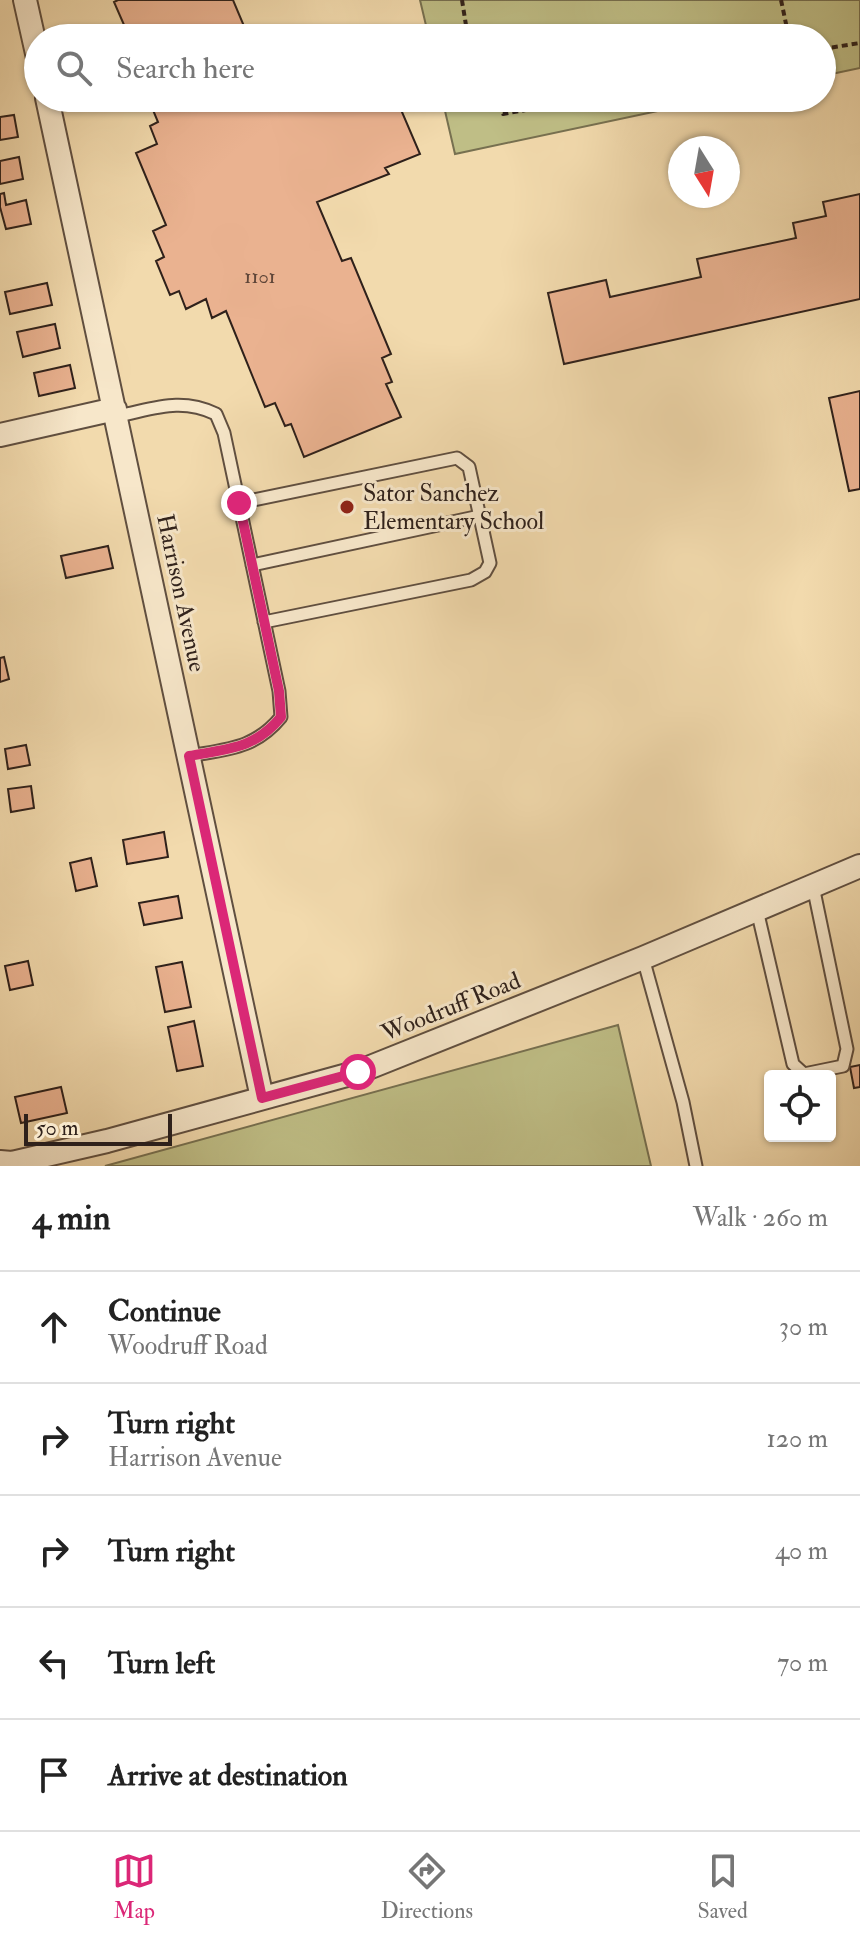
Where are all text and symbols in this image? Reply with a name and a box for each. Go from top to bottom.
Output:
search box [24,24,836,112]
icon: search [52,46,96,90]
text: Search here [116,50,255,87]
north arrow [668,136,740,208]
house number: 1101 [244,264,276,289]
place label: Sator Sanchez Elementary School [363,478,544,537]
route end [221,485,257,521]
marker: Sator Sanchez Elementary School [338,498,356,516]
street label: Harrison Avenue [149,511,213,675]
street label: Woodruff Road [376,965,525,1049]
route start [340,1054,376,1090]
map controls [764,1070,836,1142]
button: locate [764,1070,836,1142]
scale bar [24,1110,172,1146]
text: 50 m [36,1114,78,1142]
text: 4 min [32,1197,110,1240]
text: Walk · 260 m [693,1202,828,1234]
text: Continue [108,1293,221,1330]
icon: ahead [32,1305,76,1349]
text: 30 m [779,1311,828,1343]
text: Woodruff Road [108,1330,268,1362]
text: Turn right [108,1405,235,1442]
icon: right [32,1417,76,1461]
text: 120 m [767,1423,828,1455]
text: Harrison Avenue [108,1442,282,1474]
icon: right [32,1529,76,1573]
text: Turn right [108,1533,235,1570]
text: 40 m [775,1535,828,1567]
icon: left [32,1641,76,1685]
text: Turn left [108,1645,215,1682]
text: 70 m [777,1647,828,1679]
icon: arrive [32,1753,76,1797]
text: Arrive at destination [108,1757,348,1794]
tab: Map [112,1849,156,1925]
tab: Directions [381,1849,473,1925]
tab: Saved [698,1849,748,1925]

